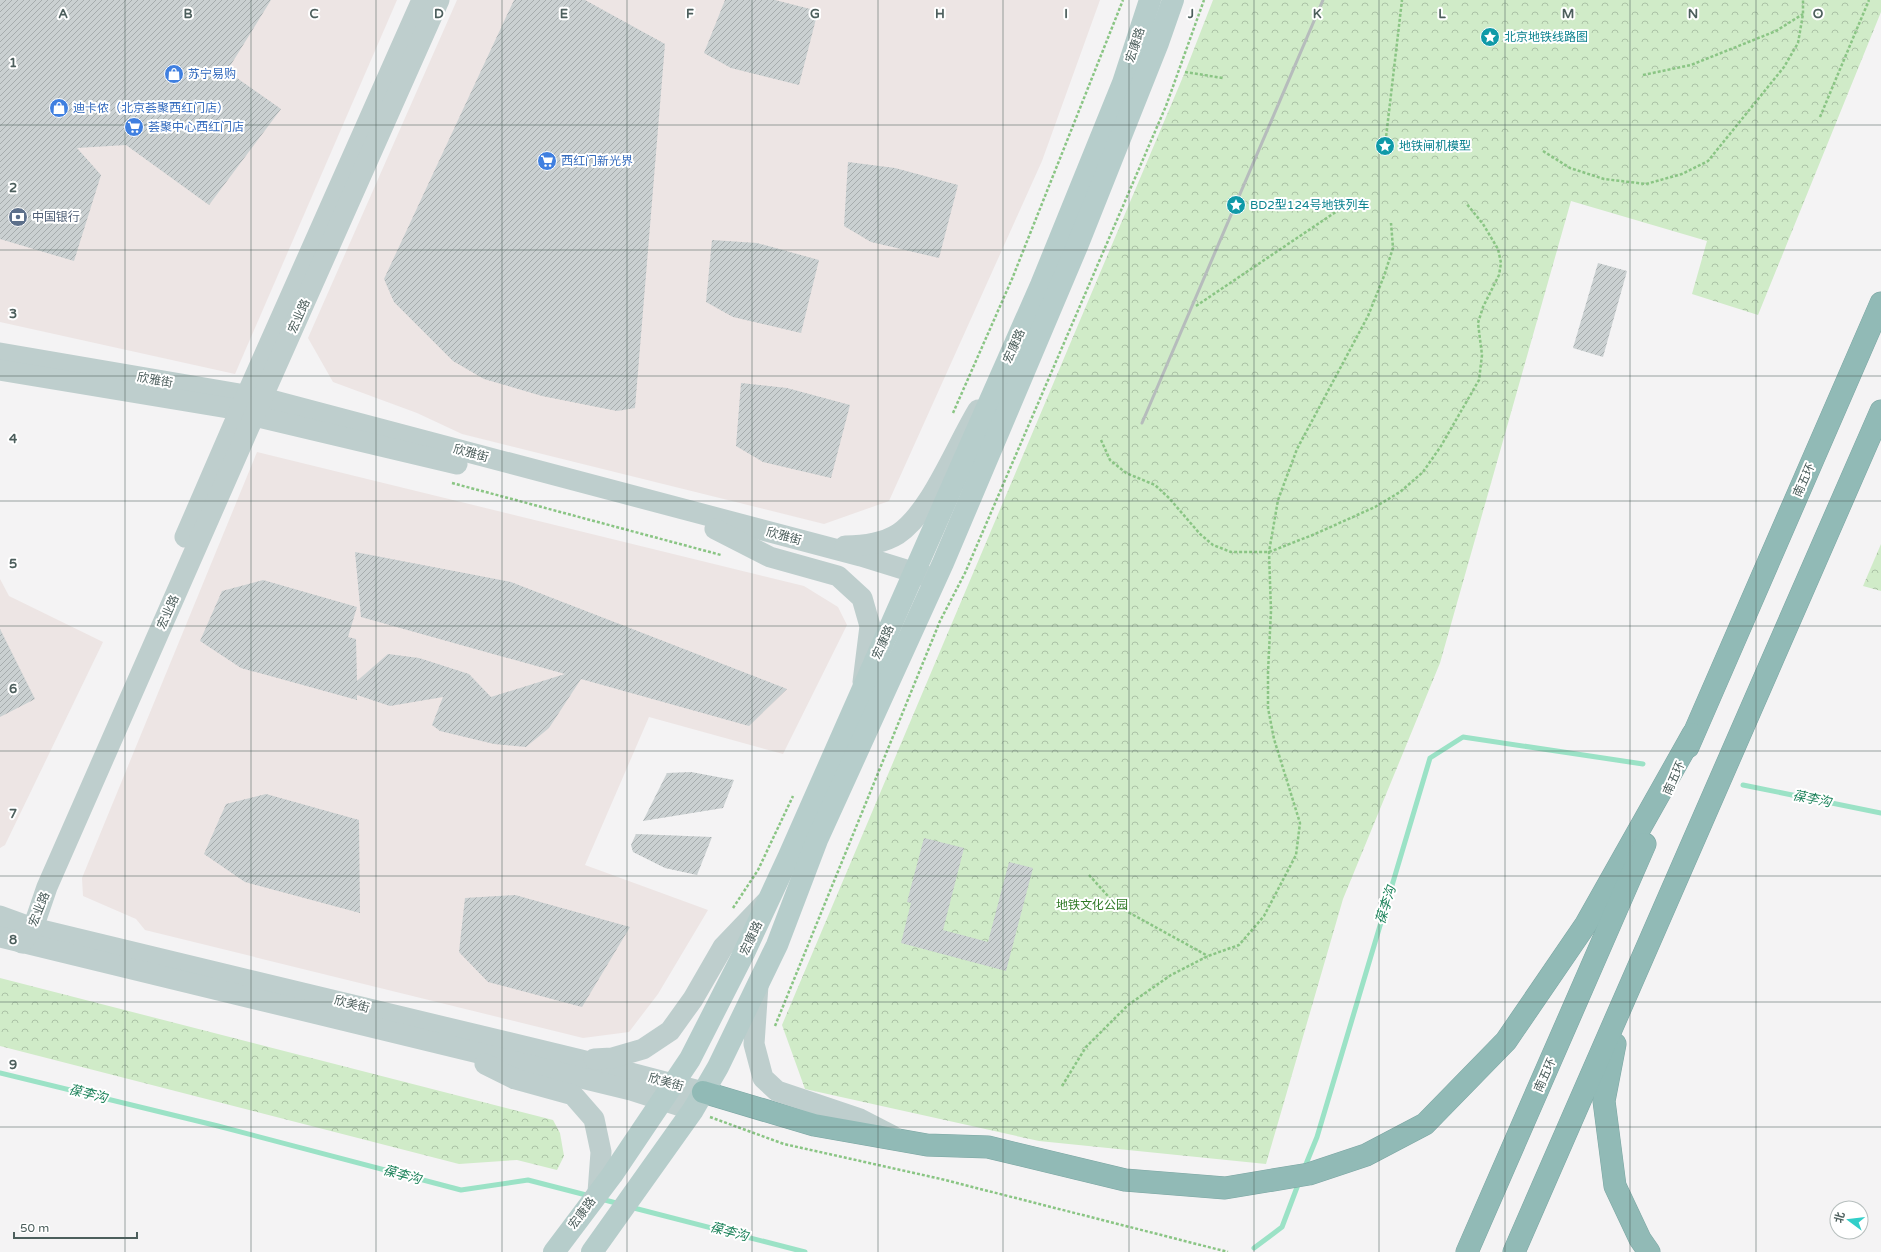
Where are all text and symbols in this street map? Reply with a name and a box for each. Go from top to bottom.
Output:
text: A [58,6,68,22]
text: B [183,6,193,22]
text: C [309,6,319,22]
text: D [434,6,444,22]
text: E [560,6,568,22]
text: F [686,6,694,22]
text: G [810,6,820,22]
text: H [935,6,945,22]
text: I [1064,6,1068,22]
text: J [1187,6,1194,22]
text: K [1313,6,1322,22]
text: L [1438,6,1446,22]
text: M [1562,6,1574,22]
text: N [1688,6,1698,22]
text: O [1813,6,1824,22]
street label: 宏康路 [1123,26,1147,64]
place icon: 北京地铁线路图 [1479,26,1501,48]
place label: 北京地铁线路图 [1504,30,1588,44]
text: 1 [9,55,17,71]
shop icon: 苏宁易购 [163,63,185,85]
place label: 苏宁易购 [188,67,236,81]
shop icon: 迪卡侬（北京荟聚西红门店） [48,97,70,119]
place label: 迪卡侬（北京荟聚西红门店） [73,101,229,115]
supermarket icon: 荟聚中心西红门店 [123,116,145,138]
place label: 荟聚中心西红门店 [148,120,244,134]
place icon: 地铁闸机模型 [1374,135,1396,157]
place label: 地铁闸机模型 [1399,139,1471,153]
supermarket icon: 西红门新光界 [536,150,558,172]
place label: 西红门新光界 [561,154,633,168]
text: 2 [9,180,17,196]
place icon: BD2型124号地铁列车 [1225,194,1247,216]
place label: BD2型124号地铁列车 [1250,198,1369,212]
bank icon: 中国银行 [7,206,29,228]
place label: 中国银行 [32,210,80,224]
street label: 宏业路 [285,297,313,335]
text: 3 [9,306,17,322]
street label: 宏康路 [1000,327,1028,365]
street label: 欣雅街 [136,370,174,390]
text: 4 [9,431,18,447]
street label: 欣雅街 [452,442,490,464]
street label: 南五环 [1790,461,1818,499]
street label: 欣雅街 [765,525,803,547]
text: 5 [9,556,17,572]
street label: 宏业路 [154,593,182,631]
street label: 宏康路 [869,623,897,661]
text: 6 [9,681,17,697]
street label: 南五环 [1660,759,1688,797]
water label: 葆李沟 [1791,787,1835,811]
text: 7 [9,806,17,822]
water label: 葆李沟 [1373,882,1400,926]
street label: 宏业路 [26,890,52,928]
park label: 地铁文化公园 [1056,898,1128,912]
street label: 宏康路 [737,919,765,957]
text: 8 [9,932,17,948]
street label: 欣美街 [333,993,371,1015]
street label: 南五环 [1531,1056,1559,1094]
text: 9 [9,1057,17,1073]
street label: 欣美街 [647,1070,685,1094]
water label: 葆李沟 [67,1082,111,1107]
water label: 葆李沟 [381,1162,425,1188]
street label: 宏康路 [566,1194,598,1232]
north arrow [1829,1200,1869,1240]
text: 北 [1832,1211,1848,1225]
scale bar [14,1214,137,1240]
water label: 葆李沟 [708,1219,752,1245]
text: 50 m [20,1221,49,1235]

